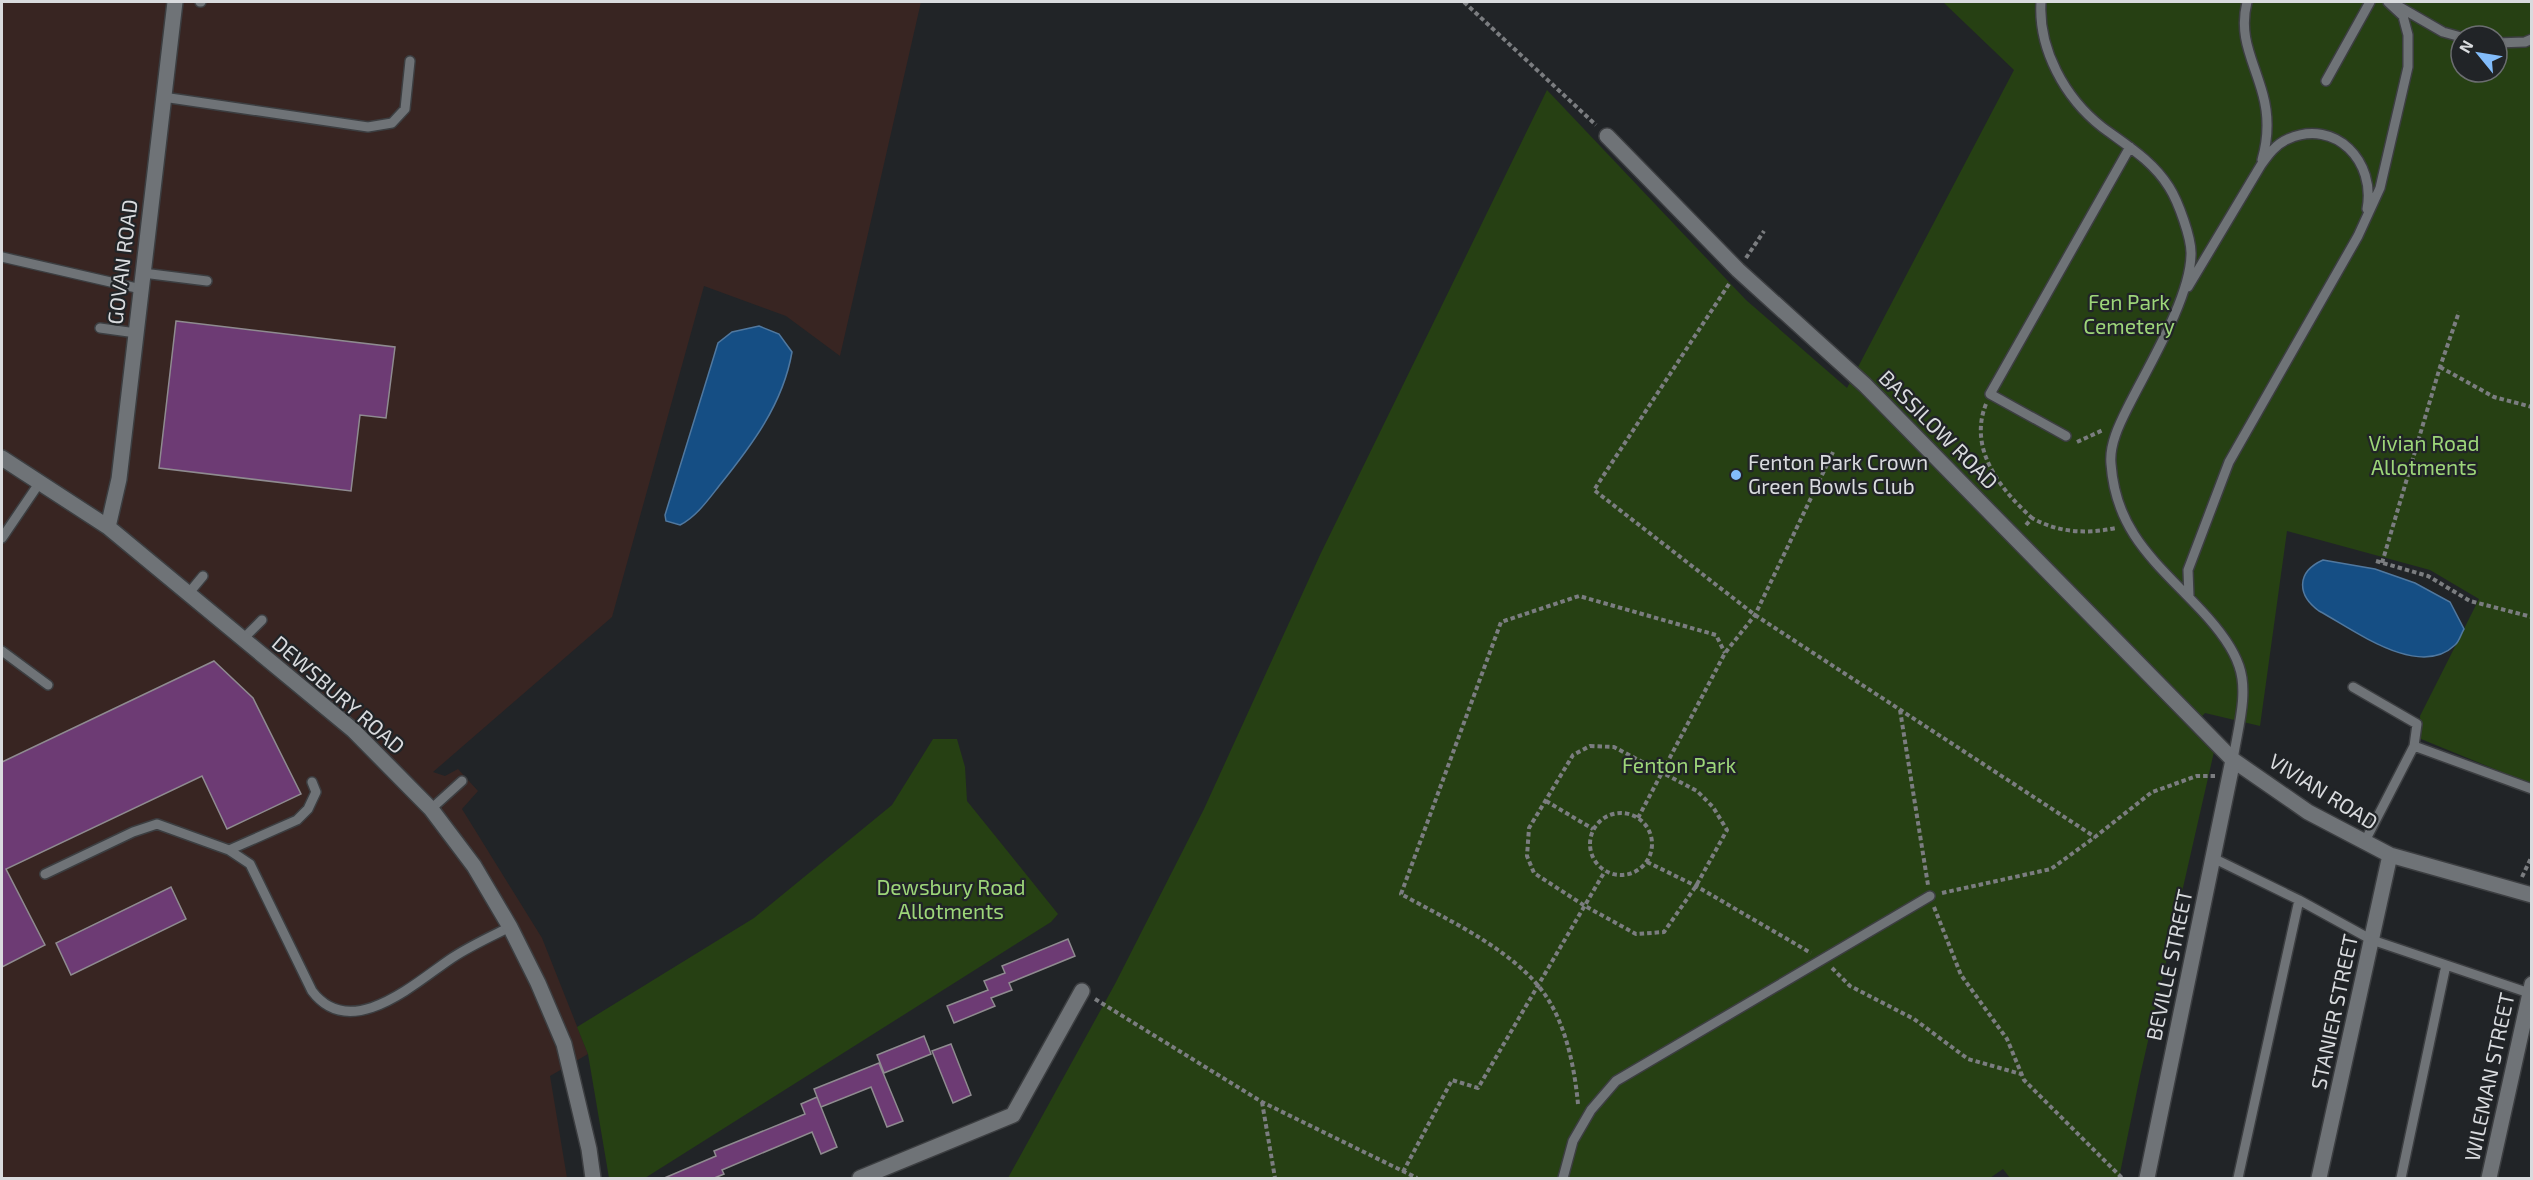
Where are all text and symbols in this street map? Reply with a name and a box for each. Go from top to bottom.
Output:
north arrow [2449,24,2509,84]
text: N [2454,36,2477,56]
street label: GOVAN ROAD [101,198,142,326]
park label: Fen Park Cemetery [2083,289,2175,338]
street label: BASSILOW ROAD [1874,364,2004,494]
park label: Vivian Road Allotments [2368,430,2480,479]
place label: Fenton Park Crown Green Bowls Club [1748,449,1928,498]
marker: Fenton Park Crown Green Bowls Club [1729,468,1743,482]
street label: DEWSBURY ROAD [268,630,410,758]
street label: VIVIAN ROAD [2265,748,2383,834]
park label: Fenton Park [1622,752,1736,777]
park label: Dewsbury Road Allotments [876,874,1026,923]
street label: BEVILLE STREET [2140,887,2197,1043]
street label: STANIER STREET [2305,932,2362,1092]
street label: WILEMAN STREET [2458,990,2519,1163]

